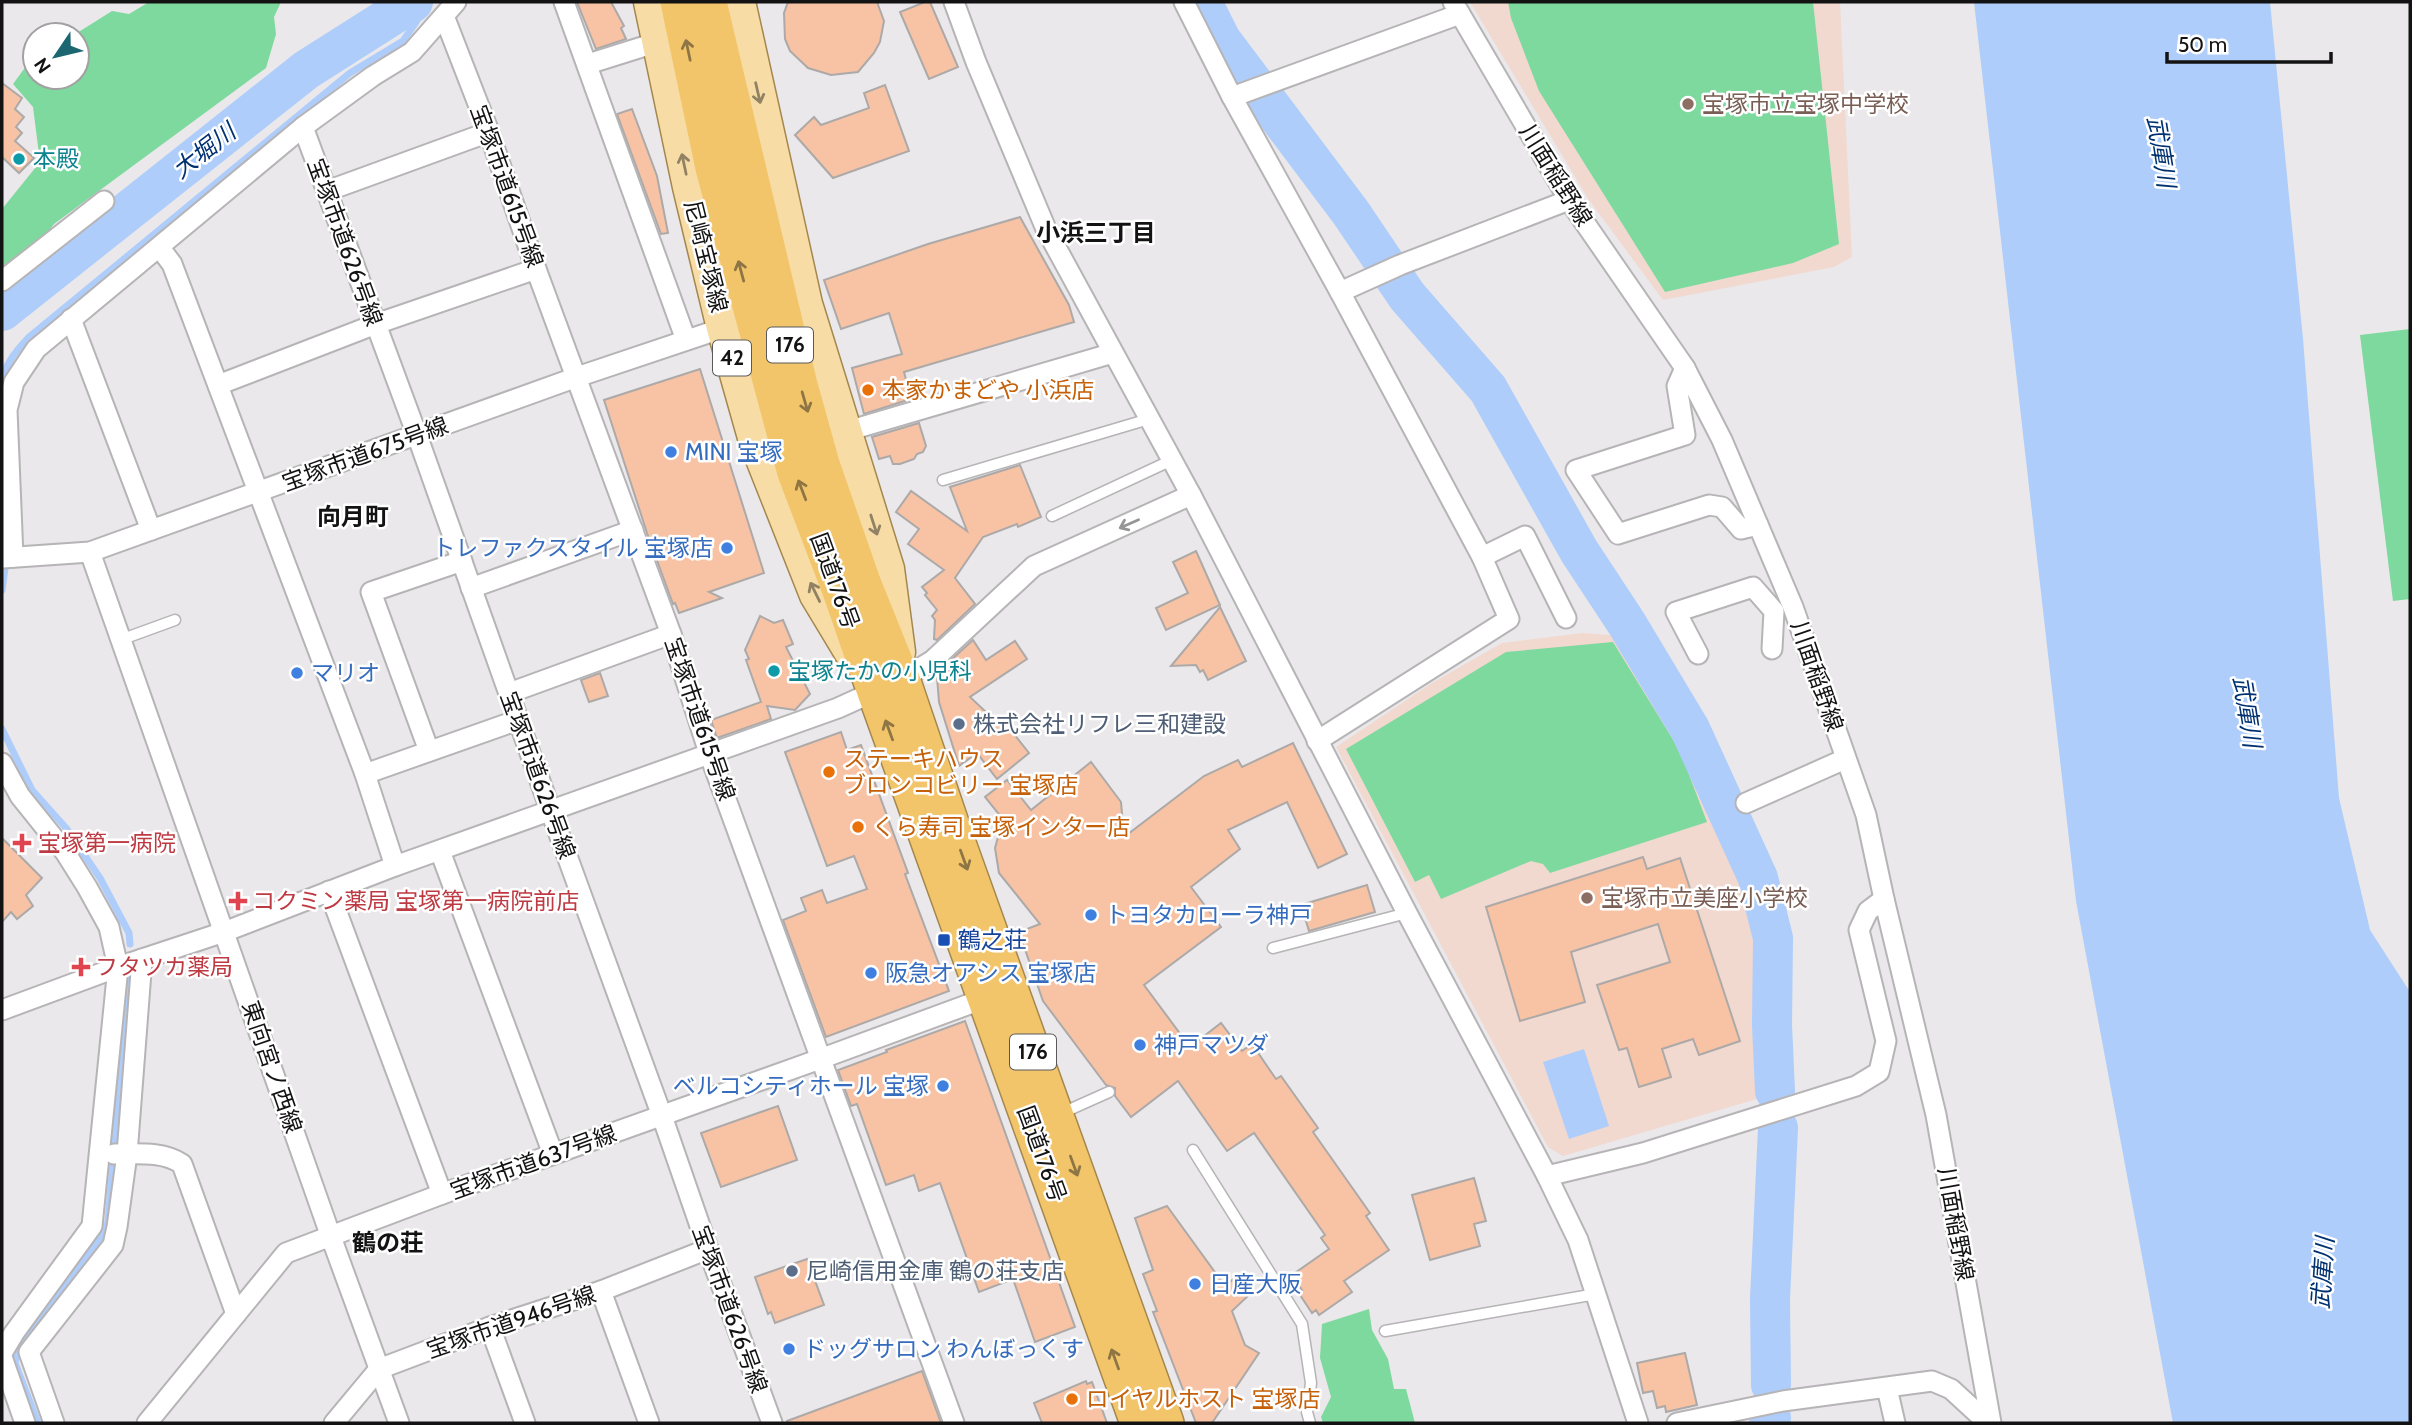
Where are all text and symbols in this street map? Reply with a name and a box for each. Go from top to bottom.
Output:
north arrow [21,21,91,91]
scale bar [2167,21,2332,65]
text: 50 m [2178,32,2227,57]
one-way arrow [681,39,695,62]
text: N [29,53,56,78]
one-way arrow [751,81,765,104]
place label: 宝塚市立宝塚中学校 [1702,90,1909,118]
marker: 宝塚市立宝塚中学校 [1680,96,1696,112]
street label: 宝塚市道615号線 [465,101,549,271]
water label: 武庫川 [2142,114,2182,193]
water label: 大堀川 [166,115,243,184]
street label: 川面稲野線 [1514,119,1598,231]
place label: 本殿 [33,145,79,173]
marker: 本殿 [11,151,27,167]
one-way arrow [677,153,691,176]
street label: 宝塚市道626号線 [302,154,388,330]
street label: 尼崎宝塚線 [679,197,733,315]
district label: 小浜三丁目 [1036,218,1156,247]
one-way arrow [734,260,747,283]
road number: 176 [767,328,813,362]
road number: 42 [713,340,751,376]
place label: 本家かまどや 小浜店 [882,376,1094,404]
marker: 本家かまどや 小浜店 [860,382,876,398]
one-way arrow [799,390,812,412]
street label: 宝塚市道675号線 [278,411,452,497]
place label: MINI 宝塚 [685,438,783,466]
marker: MINI 宝塚 [663,444,679,460]
one-way arrow [794,480,807,501]
district label: 向月町 [317,502,389,531]
one-way arrow [868,514,881,536]
one-way arrow [1119,517,1140,531]
street label: 国道176号 [805,529,865,633]
place label: トレファクスタイル 宝塚店 [433,534,713,562]
marker: トレファクスタイル 宝塚店 [719,540,735,556]
one-way arrow [808,582,822,603]
street label: 川面稲野線 [1785,617,1849,735]
street label: 宝塚市道615号線 [659,634,741,804]
place label: 宝塚たかの小児科 [788,657,972,685]
place label: マリオ [311,659,380,687]
marker: 宝塚たかの小児科 [766,663,782,679]
marker: マリオ [289,665,305,681]
water label: 武庫川 [2228,674,2268,753]
street label: 宝塚市道626号線 [495,687,581,863]
place label: 株式会社リフレ三和建設 [973,710,1226,738]
marker: 株式会社リフレ三和建設 [951,716,967,732]
one-way arrow [881,719,894,741]
place label: ステーキハウス ブロンコビリー 宝塚店 [843,745,1078,799]
marker: ステーキハウス ブロンコビリー 宝塚店 [821,764,837,780]
place label: くら寿司 宝塚インター店 [872,813,1130,841]
marker: くら寿司 宝塚インター店 [850,819,866,835]
place label: 宝塚第一病院 [38,829,176,857]
marker: 宝塚第一病院 [12,833,32,853]
one-way arrow [959,848,971,870]
place label: 宝塚市立美座小学校 [1601,884,1808,912]
place label: コクミン薬局 宝塚第一病院前店 [252,887,579,915]
marker: 宝塚市立美座小学校 [1579,890,1595,906]
marker: コクミン薬局 宝塚第一病院前店 [230,893,246,909]
place label: トヨタカローラ神戸 [1105,901,1312,929]
marker: トヨタカローラ神戸 [1083,907,1099,923]
place label: 鶴之荘 [958,926,1027,954]
marker: 鶴之荘 [936,932,952,948]
place label: フタツカ薬局 [95,953,233,981]
marker: フタツカ薬局 [73,959,89,975]
place label: 阪急オアシス 宝塚店 [885,959,1096,987]
marker: 阪急オアシス 宝塚店 [863,965,879,981]
street label: 東向宮ノ西線 [236,997,308,1137]
place label: 神戸マツダ [1154,1031,1269,1059]
road number: 176 [1010,1034,1056,1070]
marker: 神戸マツダ [1132,1037,1148,1053]
place label: ベルコシティホール 宝塚 [673,1072,929,1100]
marker: ベルコシティホール 宝塚 [935,1078,951,1094]
street label: 国道176号 [1012,1102,1072,1206]
street label: 宝塚市道637号線 [446,1119,620,1205]
one-way arrow [1069,1155,1081,1177]
street label: 川面稲野線 [1932,1165,1980,1283]
street label: 宝塚市道626号線 [687,1221,773,1397]
district label: 鶴の荘 [352,1228,424,1257]
water label: 武庫川 [2306,1233,2340,1310]
place label: 尼崎信用金庫 鶴の荘支店 [806,1257,1064,1285]
marker: 尼崎信用金庫 鶴の荘支店 [784,1263,800,1279]
place label: 日産大阪 [1209,1270,1301,1298]
marker: 日産大阪 [1187,1276,1203,1292]
street label: 宝塚市道946号線 [423,1280,599,1364]
place label: ドッグサロン わんぼっくす [803,1335,1084,1363]
marker: ドッグサロン わんぼっくす [781,1341,797,1357]
one-way arrow [1108,1348,1121,1370]
place label: ロイヤルホスト 宝塚店 [1086,1385,1321,1413]
marker: ロイヤルホスト 宝塚店 [1064,1391,1080,1407]

